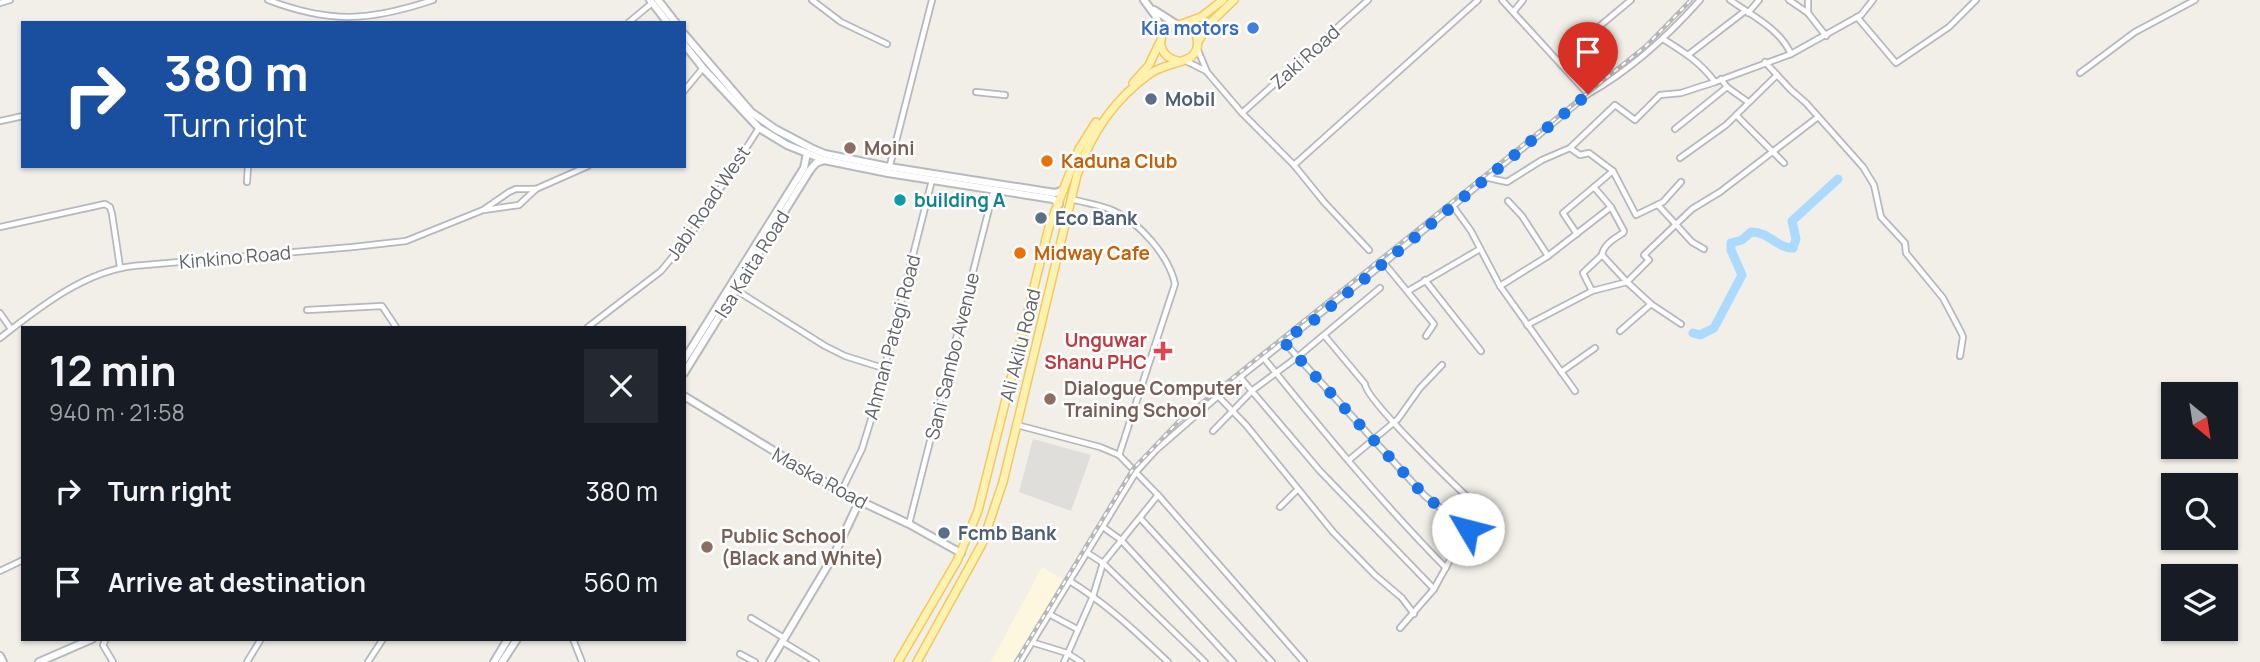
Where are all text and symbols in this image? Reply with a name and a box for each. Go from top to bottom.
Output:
place label: Kia motors [1141,15,1239,41]
street label: Zaki Road [1265,19,1345,95]
marker: Kia motors [1245,20,1261,36]
pin [1558,22,1618,94]
icon: arrive [1569,33,1607,71]
text: 380 m [164,39,309,106]
icon: right [49,49,140,140]
place label: Mobil [1165,86,1215,112]
marker: Mobil [1143,91,1159,107]
text: Turn right [164,103,307,147]
place label: Moini [864,135,915,161]
marker: Moini [842,140,858,156]
street label: Jabi Road West [660,141,756,265]
place label: Kaduna Club [1061,148,1177,174]
marker: Kaduna Club [1039,153,1055,169]
place label: building A [914,187,1006,213]
marker: building A [892,192,908,208]
street label: Isa Kaita Road [709,205,795,323]
place label: Eco Bank [1055,205,1138,231]
marker: Eco Bank [1033,210,1049,226]
street label: Kinkino Road [178,239,292,275]
place label: Midway Cafe [1034,240,1150,266]
marker: Midway Cafe [1012,245,1028,261]
street label: Ahman Pategi Road [858,252,926,422]
street label: Sani Sambo Avenue [919,270,985,442]
street label: Ali Akilu Road [993,286,1047,404]
place label: Unguwar Shanu PHC [1044,327,1147,375]
text: 12 min [49,341,177,399]
marker: Unguwar Shanu PHC [1153,341,1173,361]
button: close [584,349,658,423]
place label: Dialogue Computer Training School [1064,375,1243,423]
north arrow [2161,382,2238,458]
map controls [2161,382,2238,641]
marker: Dialogue Computer Training School [1042,391,1058,407]
text: 940 m · 21:58 [49,396,185,428]
street label: Maska Road [768,441,872,515]
icon: right [49,472,87,510]
text: Turn right [108,473,232,509]
text: 380 m [585,473,658,509]
button: search [2161,473,2238,550]
position arrow [1431,492,1505,566]
place label: Fcmb Bank [958,520,1057,546]
place label: Public School (Black and White) [721,523,884,571]
marker: Fcmb Bank [936,525,952,541]
marker: Public School (Black and White) [699,539,715,555]
icon: arrive [49,563,87,601]
text: Arrive at destination [108,564,366,600]
text: 560 m [584,564,658,600]
button: layers [2161,564,2238,641]

